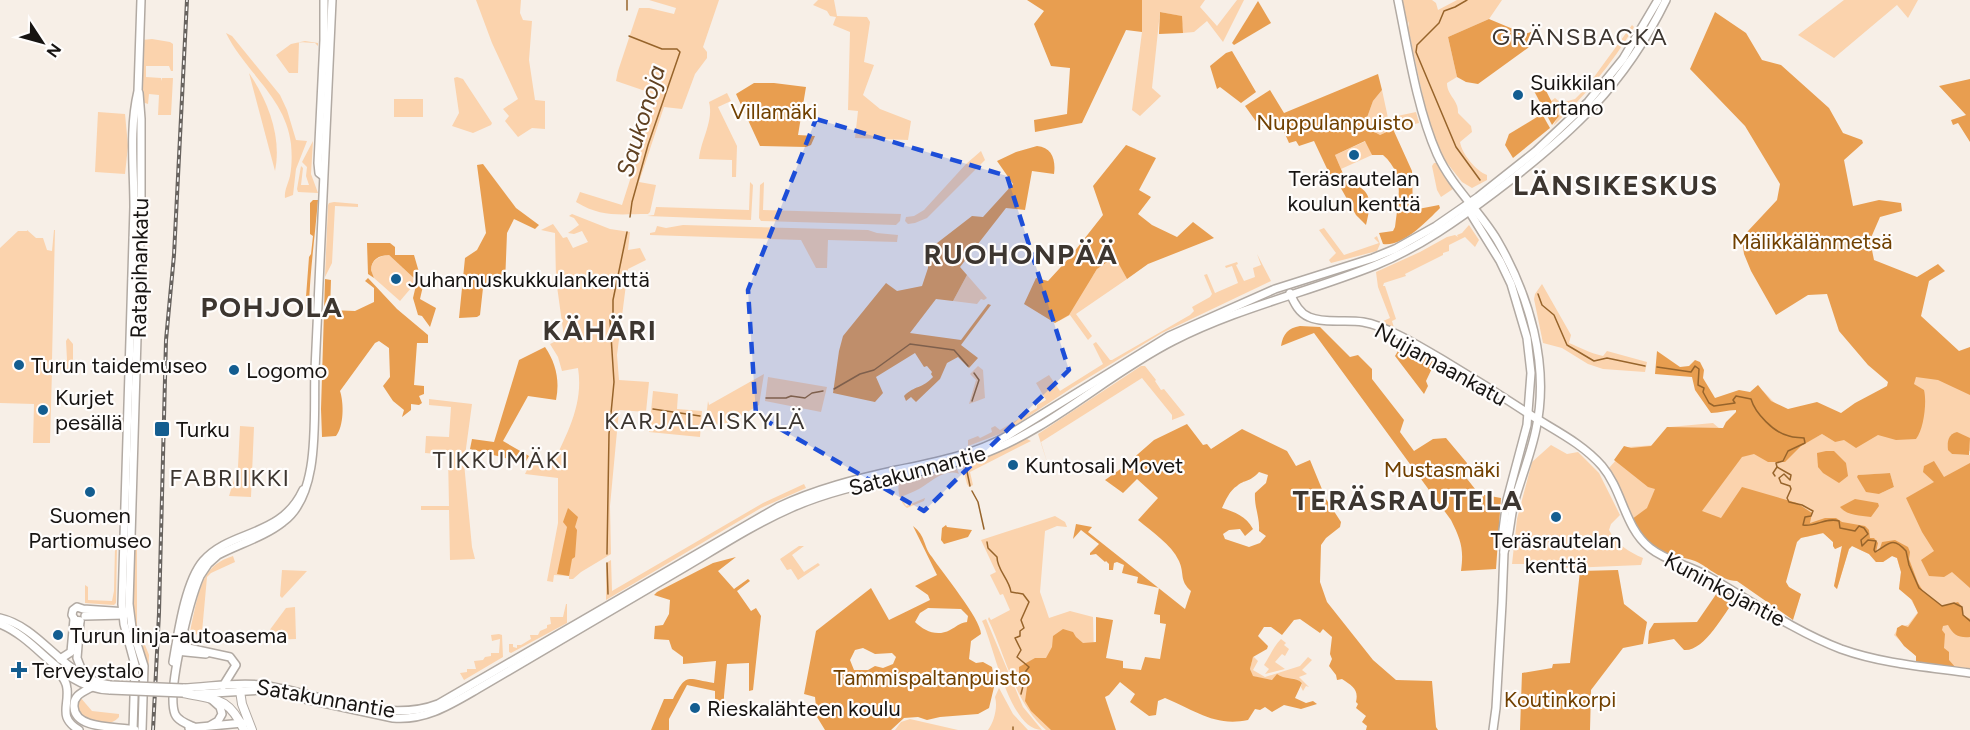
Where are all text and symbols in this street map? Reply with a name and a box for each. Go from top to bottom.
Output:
north arrow [12,12,72,72]
district label: GRÄNSBACKA [1492,22,1668,51]
text: N [42,40,65,61]
water label: Saukonoja [610,62,671,180]
place label: Suikkilan kartano [1530,69,1616,121]
marker: Suikkilan kartano [1511,88,1525,102]
park label: Villamäki [731,98,817,125]
park label: Nuppulanpuisto [1256,109,1414,136]
marker: Teräsrautelan koulun kenttä [1347,148,1361,162]
place label: Teräsrautelan koulun kenttä [1288,165,1420,217]
district label: LÄNSIKESKUS [1513,168,1719,202]
street label: Ratapihankatu [125,197,154,339]
park label: Mälikkälänmetsä [1731,228,1893,255]
district label: RUOHONPÄÄ [924,237,1118,271]
place label: Juhannuskukkulankenttä [408,266,650,293]
marker: Juhannuskukkulankenttä [389,272,403,286]
district label: POHJOLA [201,290,343,324]
district label: KÄHÄRI [543,313,657,347]
street label: Nuijamaankatu [1370,317,1512,412]
place label: Turun taidemuseo [31,352,207,379]
place label: Logomo [246,357,327,384]
marker: Turun taidemuseo [12,358,26,372]
marker: Logomo [227,363,241,377]
place label: Kurjet pesällä [55,384,122,436]
marker: Kurjet pesällä [36,403,50,417]
district label: KARJALAISKYLÄ [604,406,806,435]
place label: Turku [176,416,230,443]
marker: Turku [153,420,171,438]
street label: Satakunnantie [846,439,989,502]
district label: TIKKUMÄKI [432,445,570,474]
place label: Kuntosali Movet [1025,452,1183,479]
park label: Mustasmäki [1384,456,1500,483]
marker: Kuntosali Movet [1006,458,1020,472]
district label: FABRIIKKI [169,463,291,492]
district label: TERÄSRAUTELA [1292,483,1524,517]
marker: Suomen Partiomuseo [83,485,97,499]
place label: Suomen Partiomuseo [28,502,152,554]
marker: Teräsrautelan kenttä [1549,510,1563,524]
place label: Teräsrautelan kenttä [1490,527,1622,579]
street label: Kuninkojantie [1660,546,1790,633]
place label: Turun linja-autoasema [70,622,287,649]
marker: Turun linja-autoasema [51,628,65,642]
place label: Terveystalo [32,657,144,684]
marker: Terveystalo [10,661,28,679]
park label: Tammispaltanpuisto [833,664,1031,691]
street label: Satakunnantie [254,673,398,724]
park label: Koutinkorpi [1504,686,1616,713]
place label: Rieskalähteen koulu [707,695,901,722]
marker: Rieskalähteen koulu [688,701,702,715]

